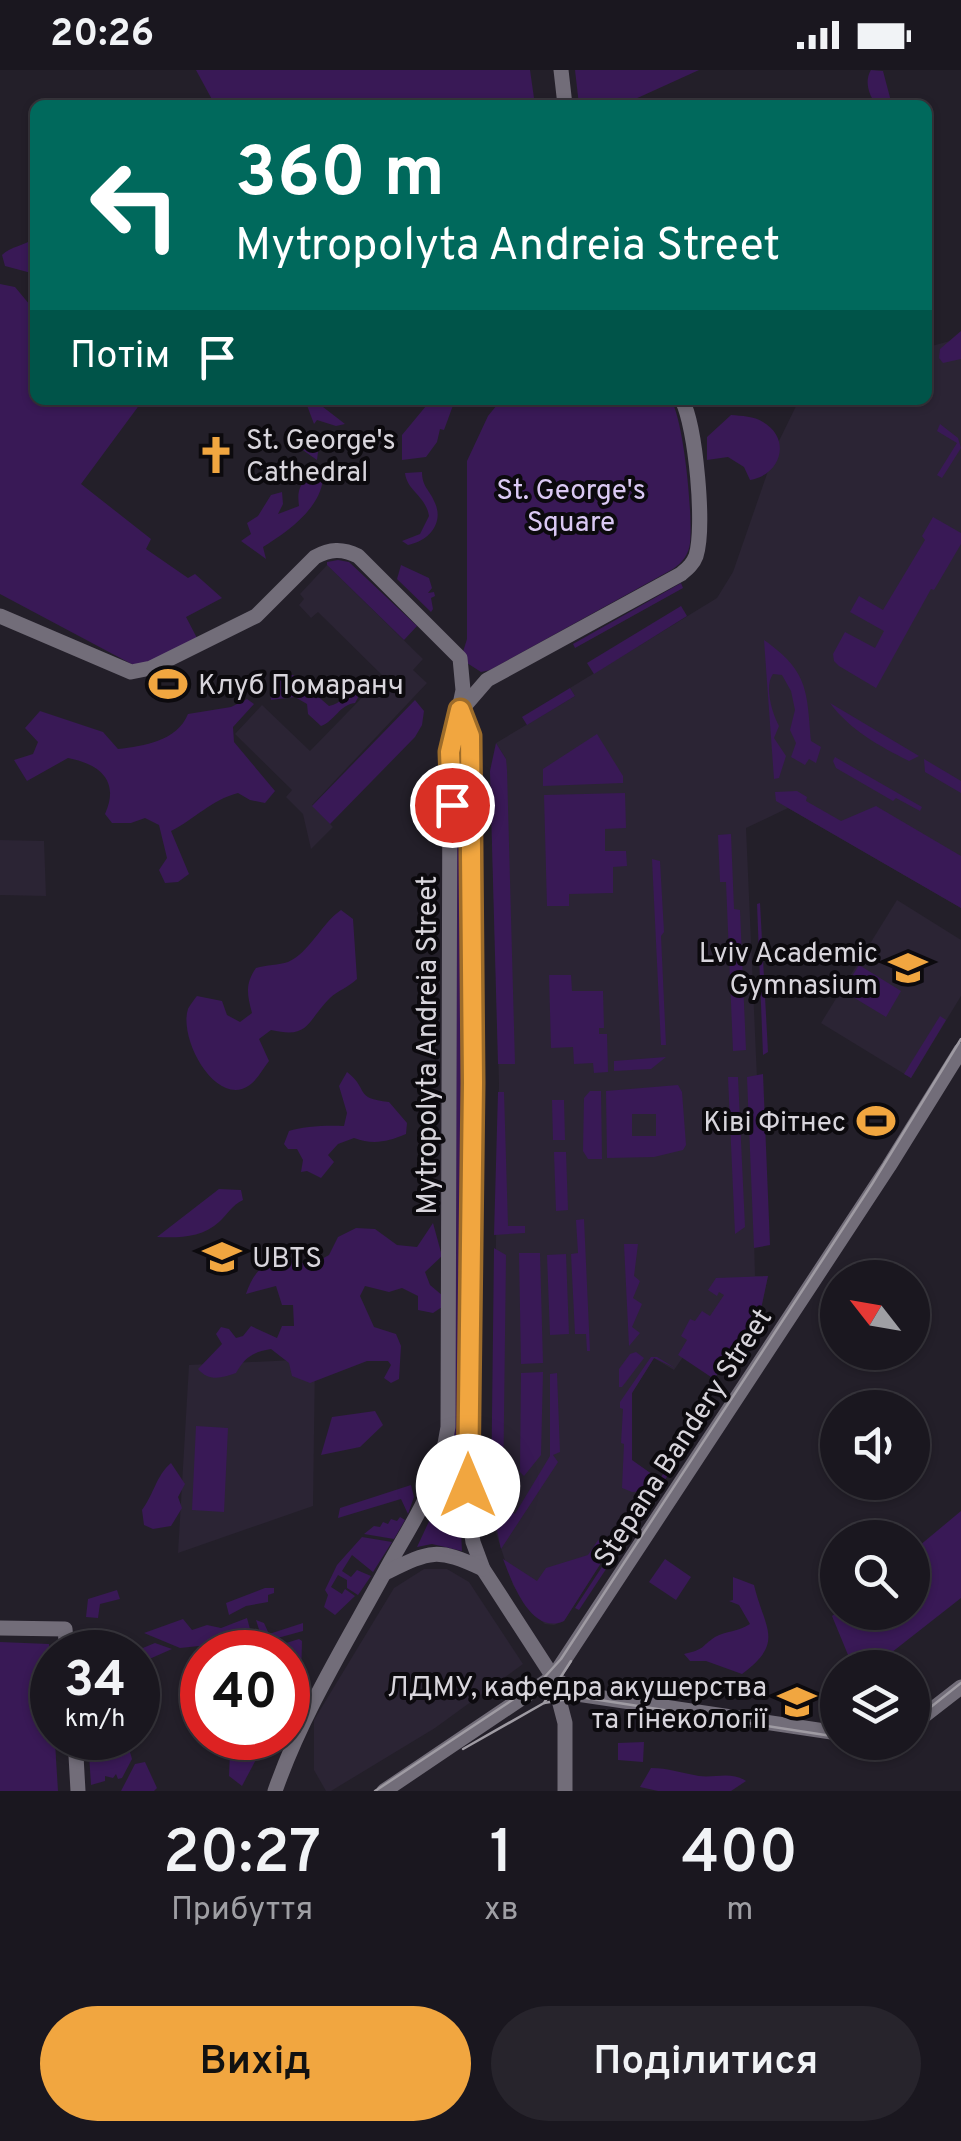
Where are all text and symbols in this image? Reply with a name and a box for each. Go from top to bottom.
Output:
text: 20:26 [50,11,154,60]
text: 360 m [235,132,445,221]
icon: left [70,140,200,270]
text: Mytropolyta Andreia Street [235,219,780,276]
icon: arrive [190,330,245,385]
text: Потім [70,333,170,382]
place label: St. George's Cathedral [246,424,396,492]
church icon: St. George's Cathedral [195,434,237,476]
park label: St. George's Square [496,474,646,542]
sports icon: Клуб Помаранч [147,663,189,705]
place label: Клуб Помаранч [198,669,404,705]
pin [410,763,495,848]
icon: arrive [425,778,480,833]
street label: Mytropolyta Andreia Street [411,875,447,1215]
place label: Lviv Academic Gymnasium [699,937,878,1005]
school or university icon: Lviv Academic Gymnasium [887,947,929,989]
sports icon: Ківі Фітнес [855,1100,897,1142]
place label: Ківі Фітнес [703,1106,846,1142]
school or university icon: UBTS [201,1236,243,1278]
place label: UBTS [252,1242,322,1278]
north arrow [820,1260,930,1370]
map controls [820,1260,930,1760]
street label: Stepana Bandery Street [587,1302,782,1575]
button: sound [820,1390,930,1500]
position arrow [416,1434,520,1538]
button: search [820,1520,930,1630]
speed limit sign: 40 [180,1630,310,1760]
button: layers [820,1650,930,1760]
text: 34 [64,1651,126,1714]
place label: ЛДМУ, кафедра акушерства та гінекології [387,1671,768,1739]
school or university icon: ЛДМУ, кафедра акушерства та гінекології [776,1681,818,1723]
text: km/h [65,1704,125,1736]
text: 20:27 [163,1818,321,1894]
text: 1 [490,1818,513,1894]
text: 400 [682,1818,798,1894]
text: Прибуття [171,1891,313,1931]
text: хв [484,1891,519,1931]
text: m [726,1891,753,1931]
button: Вихід [40,2006,471,2121]
button: Поділитися [491,2006,921,2121]

